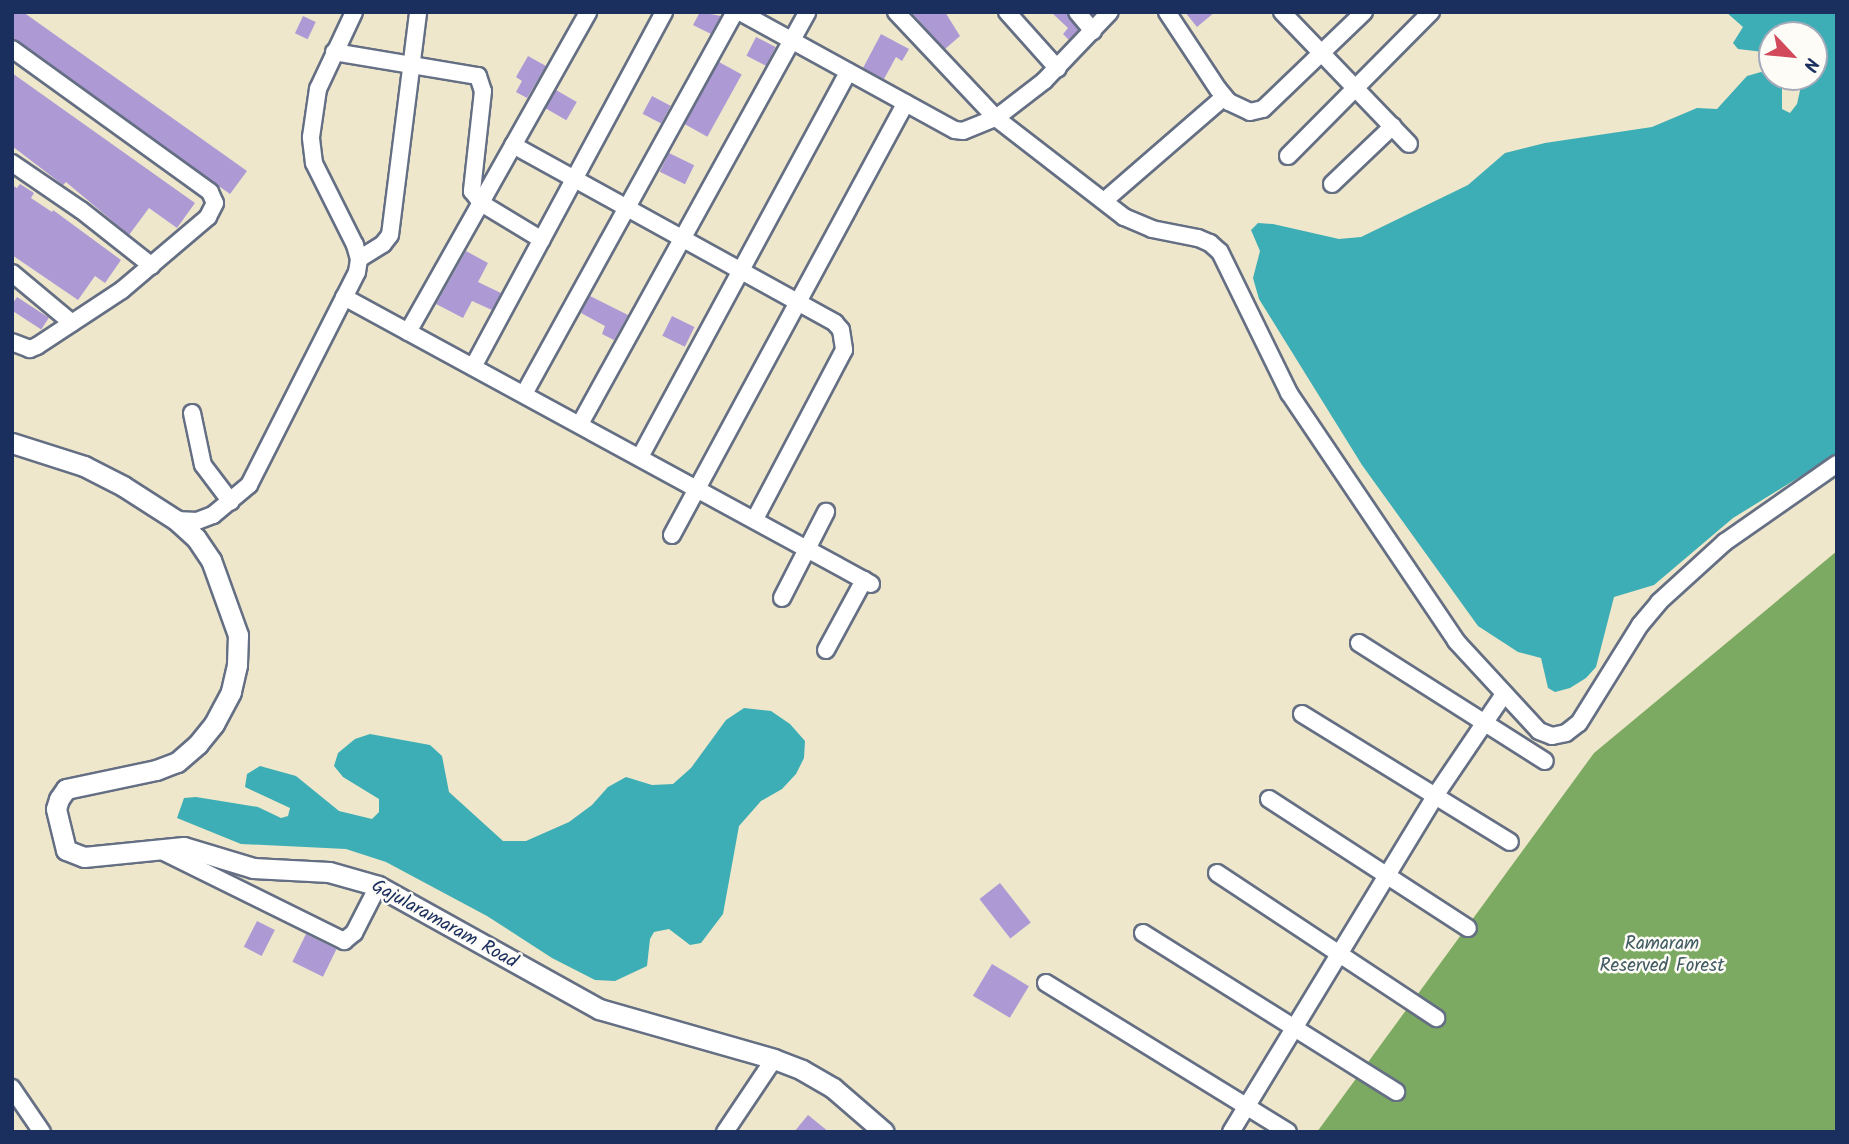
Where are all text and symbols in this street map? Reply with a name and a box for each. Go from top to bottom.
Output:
north arrow [1758,21,1828,91]
text: N [1794,52,1826,76]
street label: Gajularamaram Road [367,875,521,975]
park label: Ramaram Reserved Forest [1599,934,1725,978]

